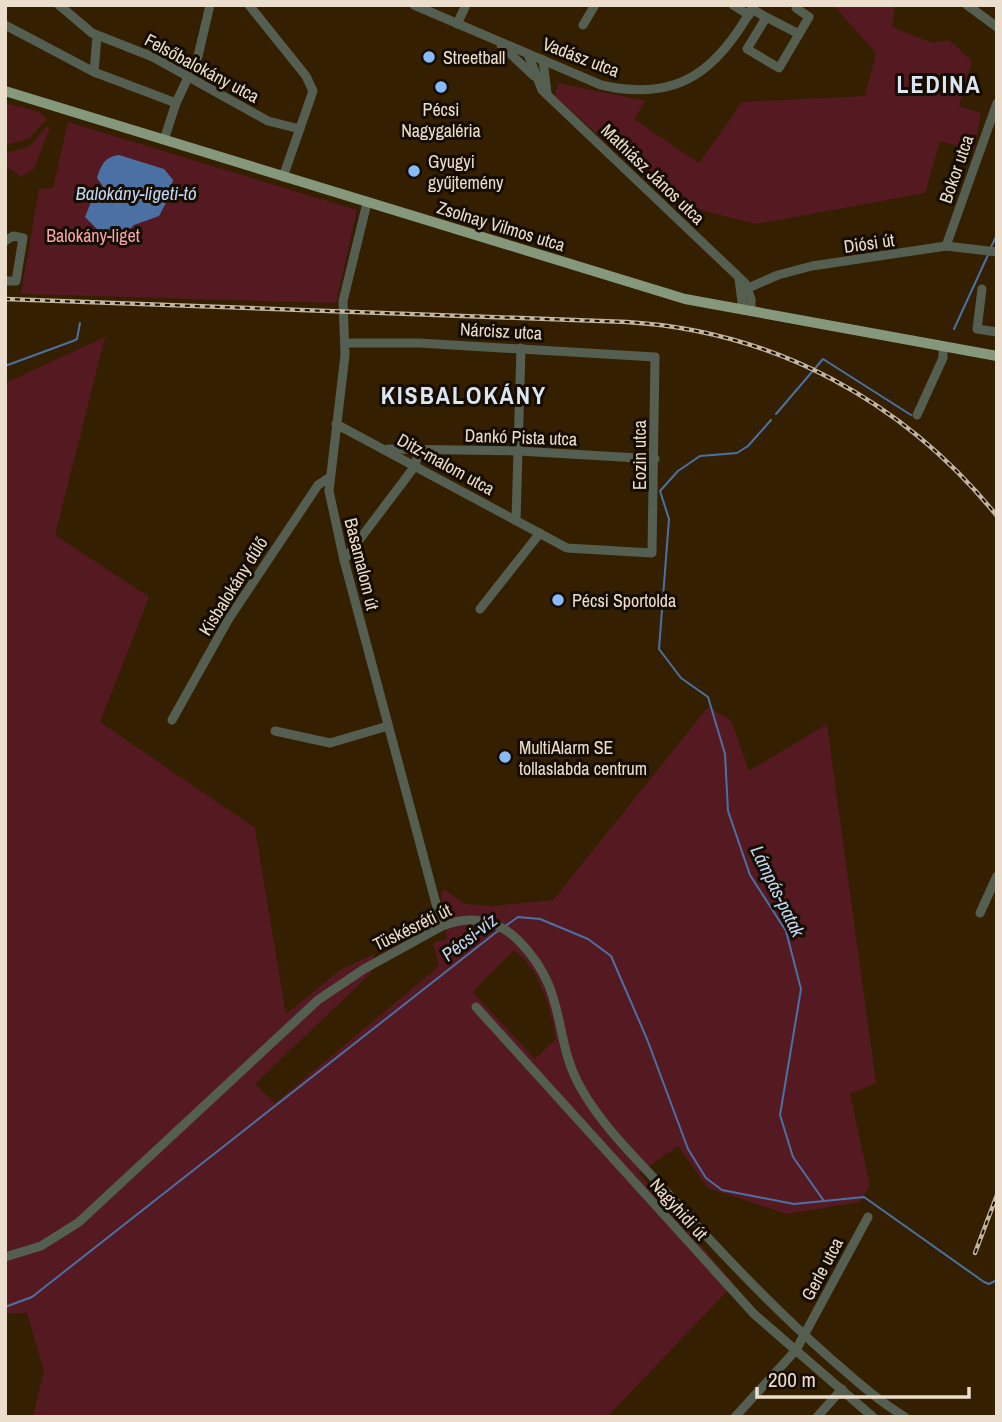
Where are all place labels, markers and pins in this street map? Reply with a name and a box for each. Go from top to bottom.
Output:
place label: Streetball [443,45,505,70]
marker: Streetball [421,49,437,65]
marker: Pécsi Nagygaléria [433,79,449,95]
place label: Pécsi Nagygaléria [401,97,481,143]
place label: Gyugyi gyűjtemény [428,149,504,195]
marker: Gyugyi gyűjtemény [406,163,422,179]
place label: Pécsi Sportolda [572,588,676,613]
marker: Pécsi Sportolda [550,592,566,608]
place label: MultiAlarm SE tollaslabda centrum [519,735,647,781]
marker: MultiAlarm SE tollaslabda centrum [497,749,513,765]

